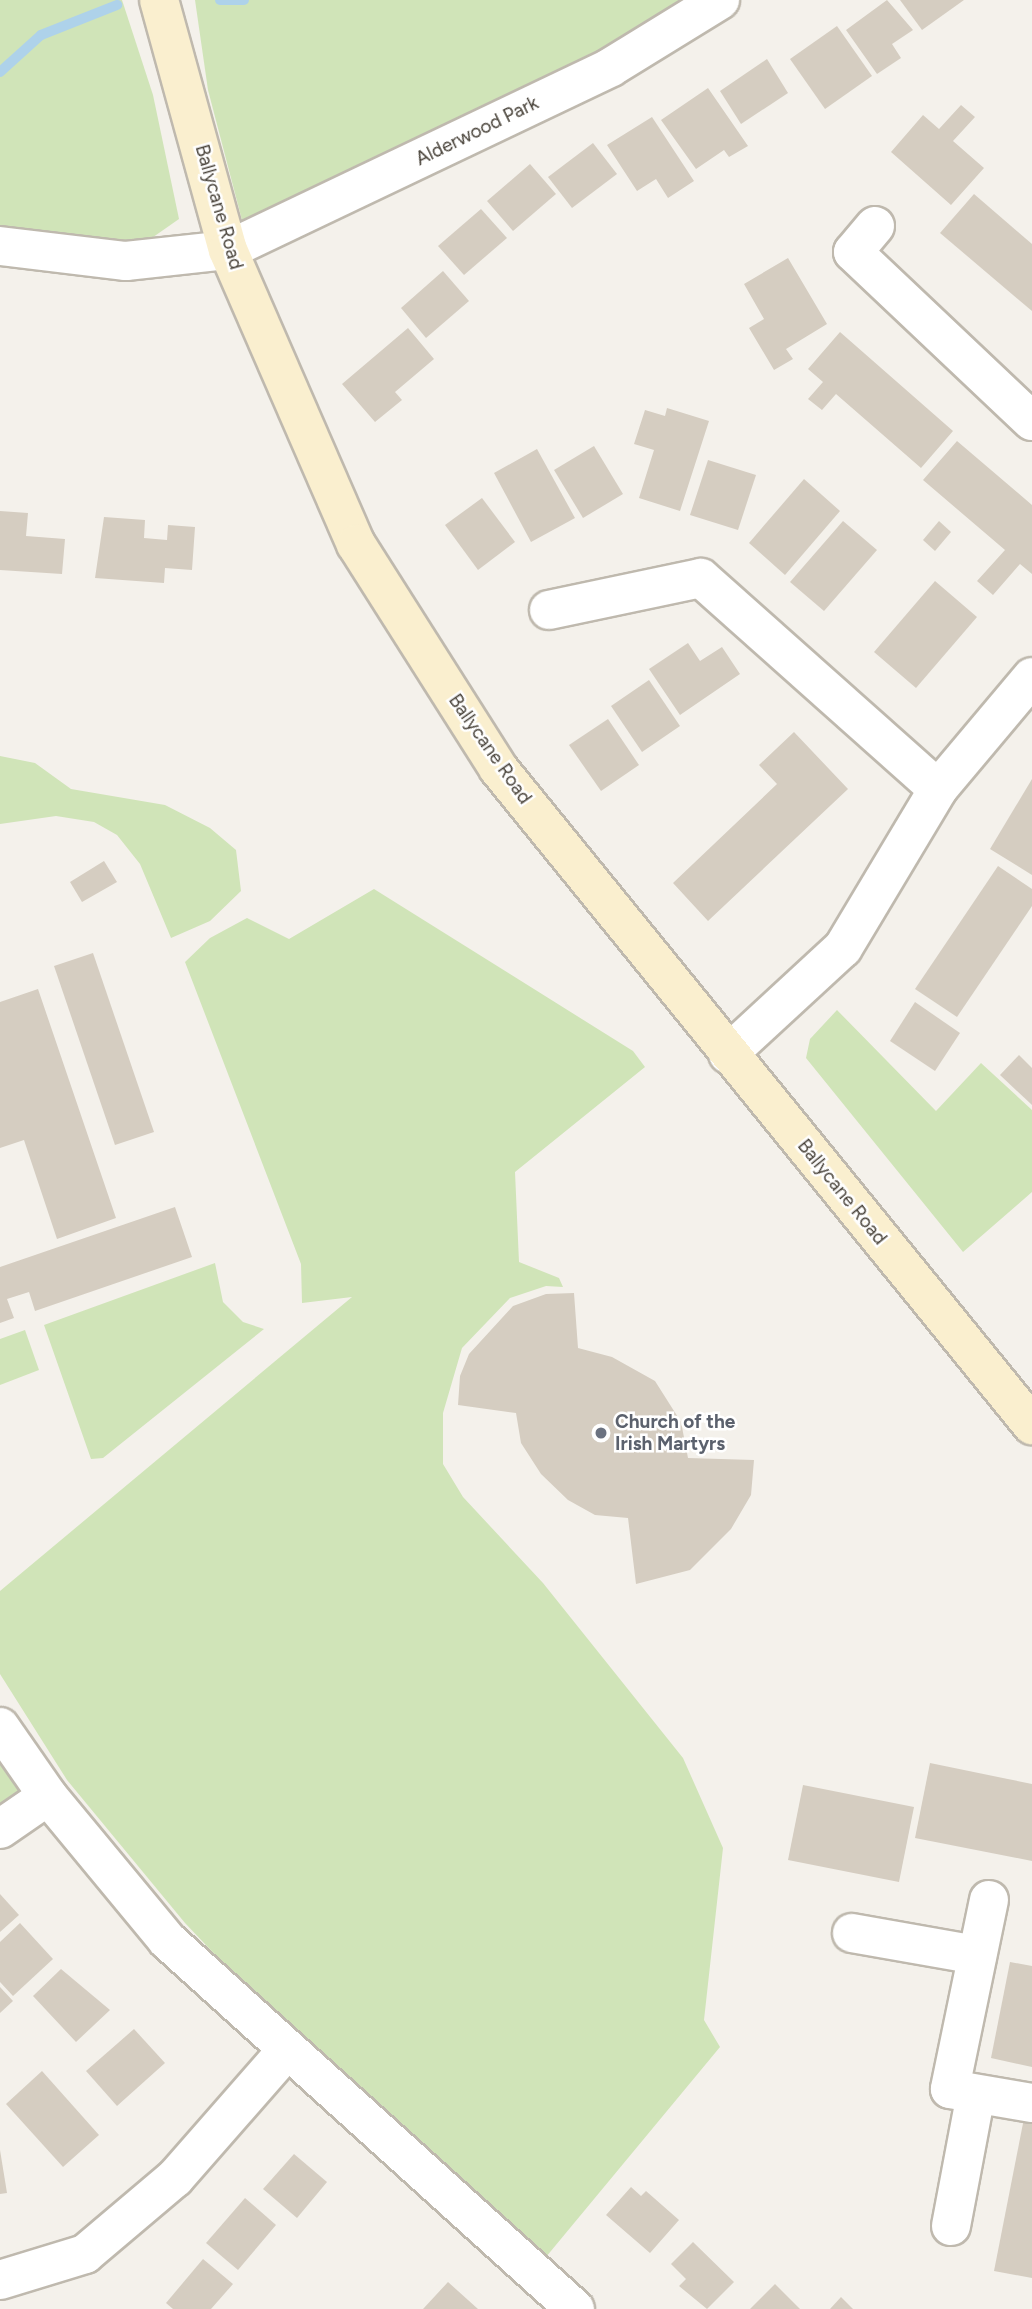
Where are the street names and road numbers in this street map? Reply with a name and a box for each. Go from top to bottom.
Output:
street label: Alderwood Park [412,91,542,171]
street label: Ballycane Road [190,142,248,272]
street label: Ballycane Road [444,690,536,808]
street label: Ballycane Road [793,1135,891,1249]

